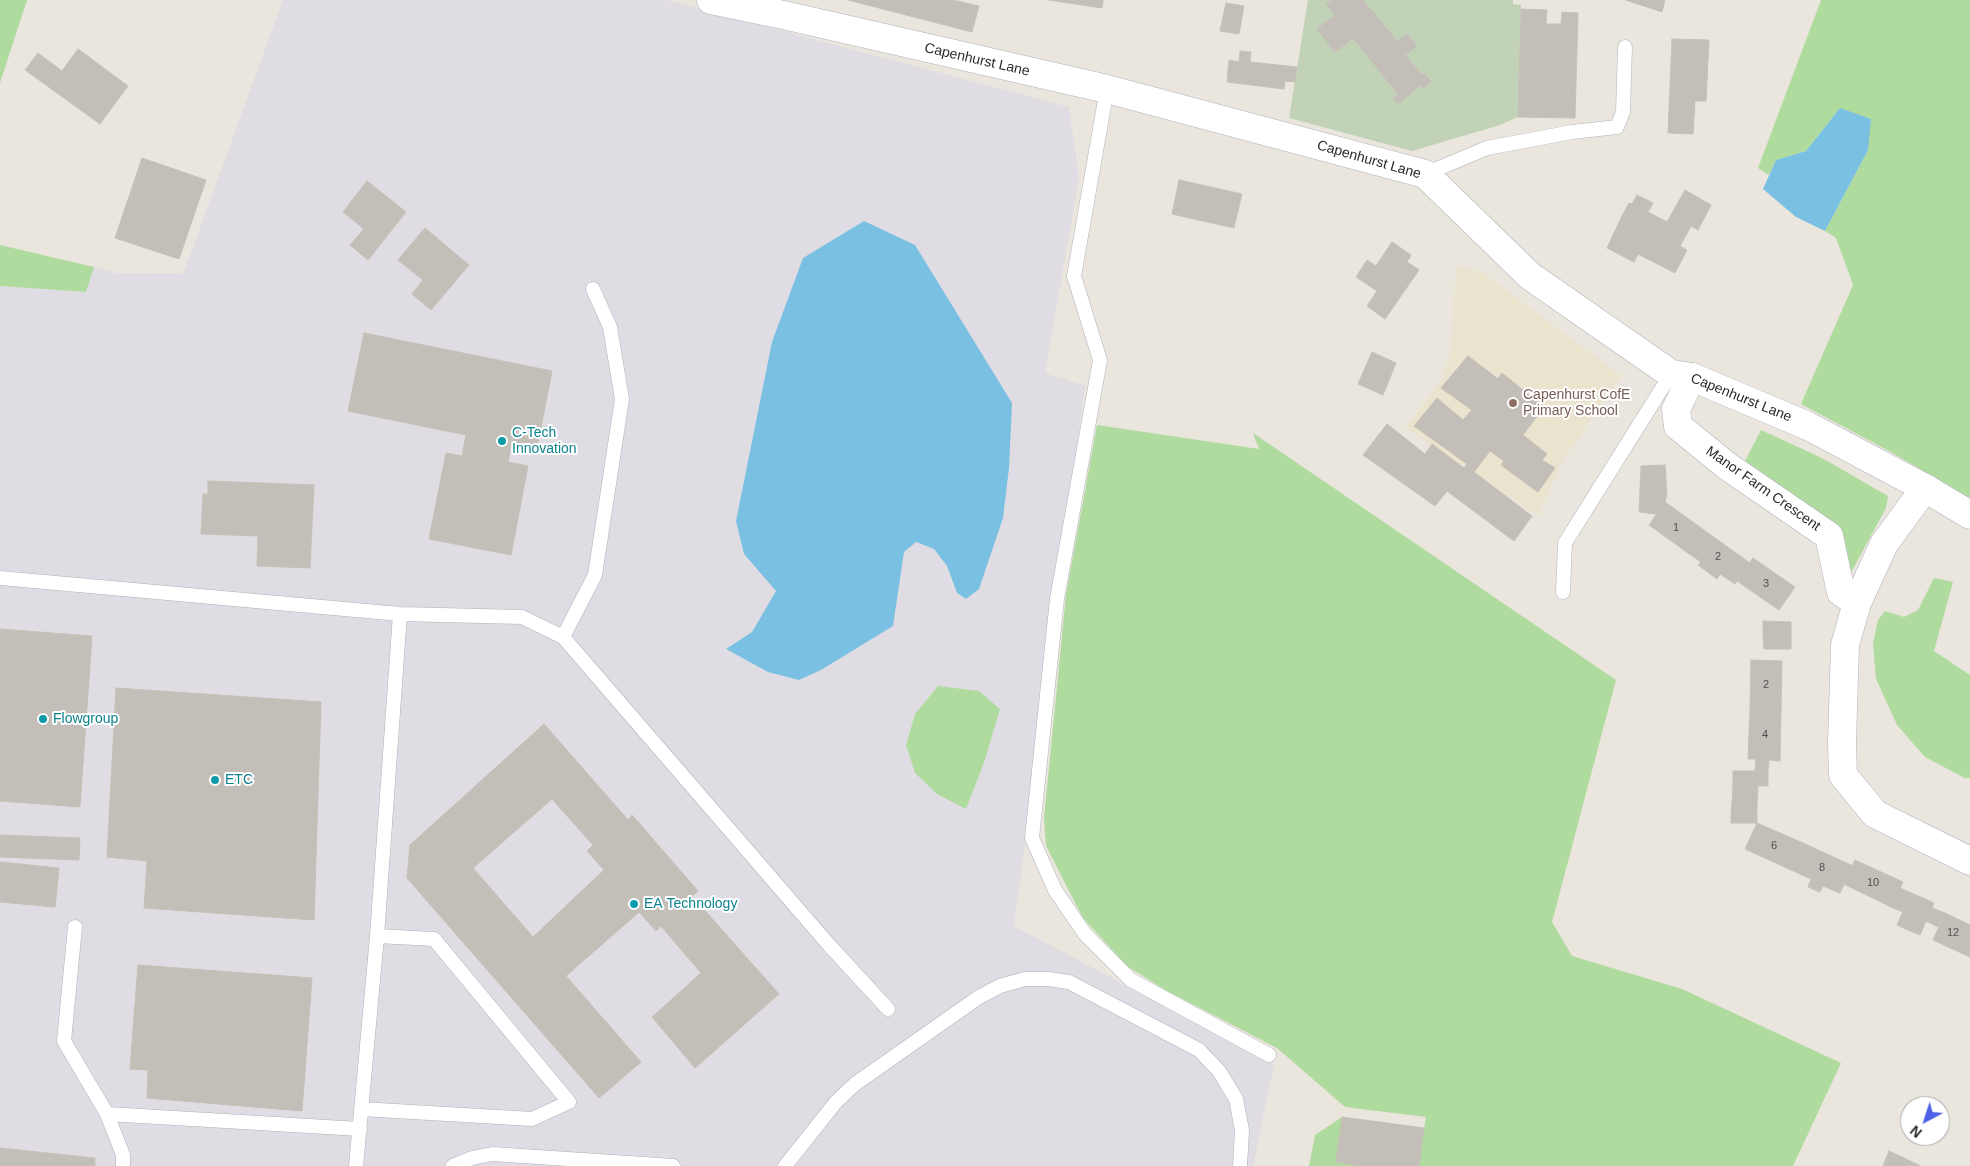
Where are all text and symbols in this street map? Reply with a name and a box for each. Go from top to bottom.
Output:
street label: Capenhurst Lane [923,40,1031,80]
street label: Capenhurst Lane [1315,137,1423,183]
street label: Capenhurst Lane [1688,370,1794,426]
place label: Capenhurst CofE Primary School [1523,387,1630,420]
marker: Capenhurst CofE Primary School [1507,397,1519,409]
place label: C-Tech Innovation [512,425,577,458]
marker: C-Tech Innovation [496,435,508,447]
street label: Manor Farm Crescent [1702,443,1824,535]
house number: 1 [1673,521,1679,535]
house number: 2 [1715,550,1721,564]
house number: 3 [1763,577,1769,591]
house number: 2 [1763,678,1769,692]
place label: Flowgroup [53,711,118,727]
marker: Flowgroup [37,713,49,725]
house number: 4 [1762,728,1768,742]
place label: ETC [225,772,253,788]
marker: ETC [209,774,221,786]
house number: 6 [1771,839,1777,853]
house number: 8 [1819,861,1825,875]
house number: 10 [1867,876,1879,890]
place label: EA Technology [644,896,737,912]
marker: EA Technology [628,898,640,910]
house number: 12 [1947,926,1959,940]
north arrow [1900,1096,1950,1146]
text: N [1907,1122,1925,1141]

